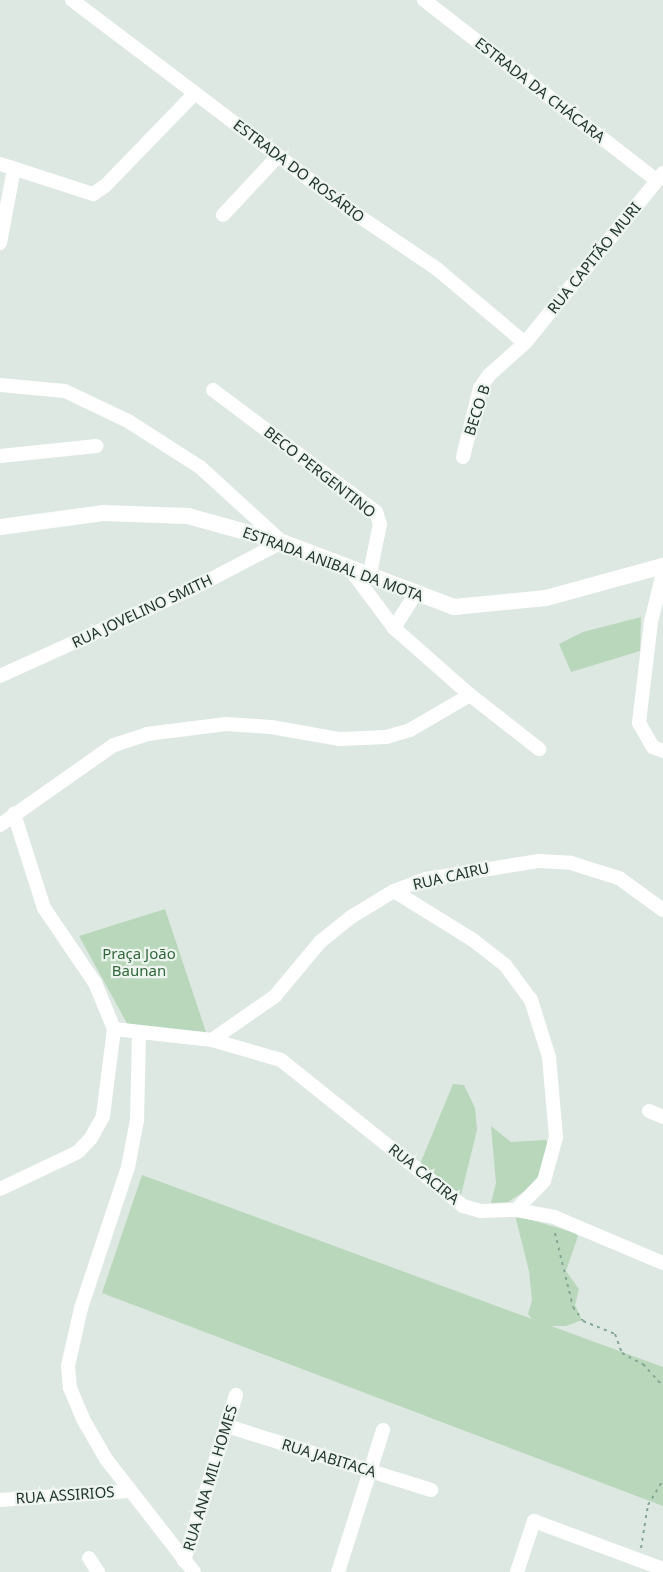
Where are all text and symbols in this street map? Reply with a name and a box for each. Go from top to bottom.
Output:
street label: ESTRADA DA CHÁCARA [471,34,609,146]
street label: ESTRADA DO ROSÁRIO [230,116,368,226]
street label: RUA CAPITÃO MURI [544,199,644,317]
street label: BECO B [460,382,494,438]
street label: BECO PERGENTINO [261,423,379,521]
street label: ESTRADA ANIBAL DA MOTA [240,523,426,605]
street label: RUA JOVELINO SMITH [69,571,215,651]
street label: RUA CAIRU [411,858,491,894]
park label: Praça João Baunan [102,944,176,979]
street label: RUA CACIRA [385,1140,463,1208]
street label: RUA ANA MIL HOMES [179,1403,241,1553]
street label: RUA JABITACA [280,1435,378,1481]
street label: RUA ASSIRIOS [15,1483,115,1507]

